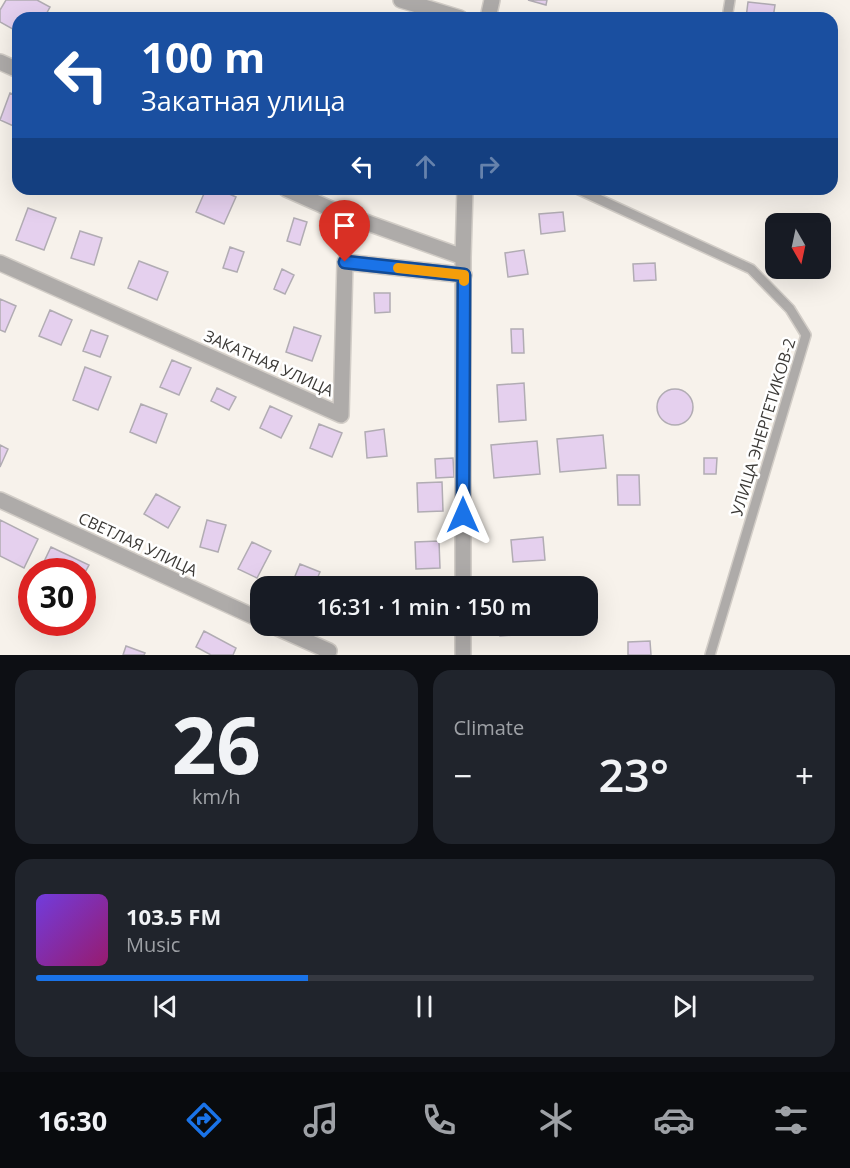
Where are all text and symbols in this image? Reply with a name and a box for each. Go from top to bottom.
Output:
text: 100 m [141,28,265,85]
icon: left [42,36,120,114]
text: Закатная улица [141,82,346,119]
icon: left [346,150,379,183]
icon: ahead [409,150,442,183]
icon: right [472,150,505,183]
pin [319,200,370,262]
icon: arrive [328,209,361,242]
north arrow [765,213,831,279]
map controls [765,213,831,279]
street label: ЗАКАТНАЯ УЛИЦА [201,325,338,402]
street label: УЛИЦА ЭНЕРГЕТИКОВ-2 [725,335,801,519]
position arrow [431,483,495,547]
street label: СВЕТЛАЯ УЛИЦА [75,507,202,582]
speed limit sign: 30 [18,558,96,636]
text: 16:31 · 1 min · 150 m [316,591,532,621]
text: 26 [172,691,261,797]
text: Climate [454,714,524,741]
text: 23° [598,744,669,805]
text: − [454,753,472,798]
text: + [795,753,814,798]
text: km/h [192,783,241,810]
text: 103.5 FM [126,901,221,931]
text: Music [126,931,180,958]
icon: previous [149,990,182,1023]
icon: pause [408,990,441,1023]
icon: next [668,990,701,1023]
icon: directions [183,1099,225,1141]
icon: music [300,1099,342,1141]
icon: phone [418,1099,460,1141]
icon: climate [535,1099,577,1141]
icon: car [653,1099,695,1141]
icon: filters [770,1099,812,1141]
text: 16:30 [38,1102,107,1139]

